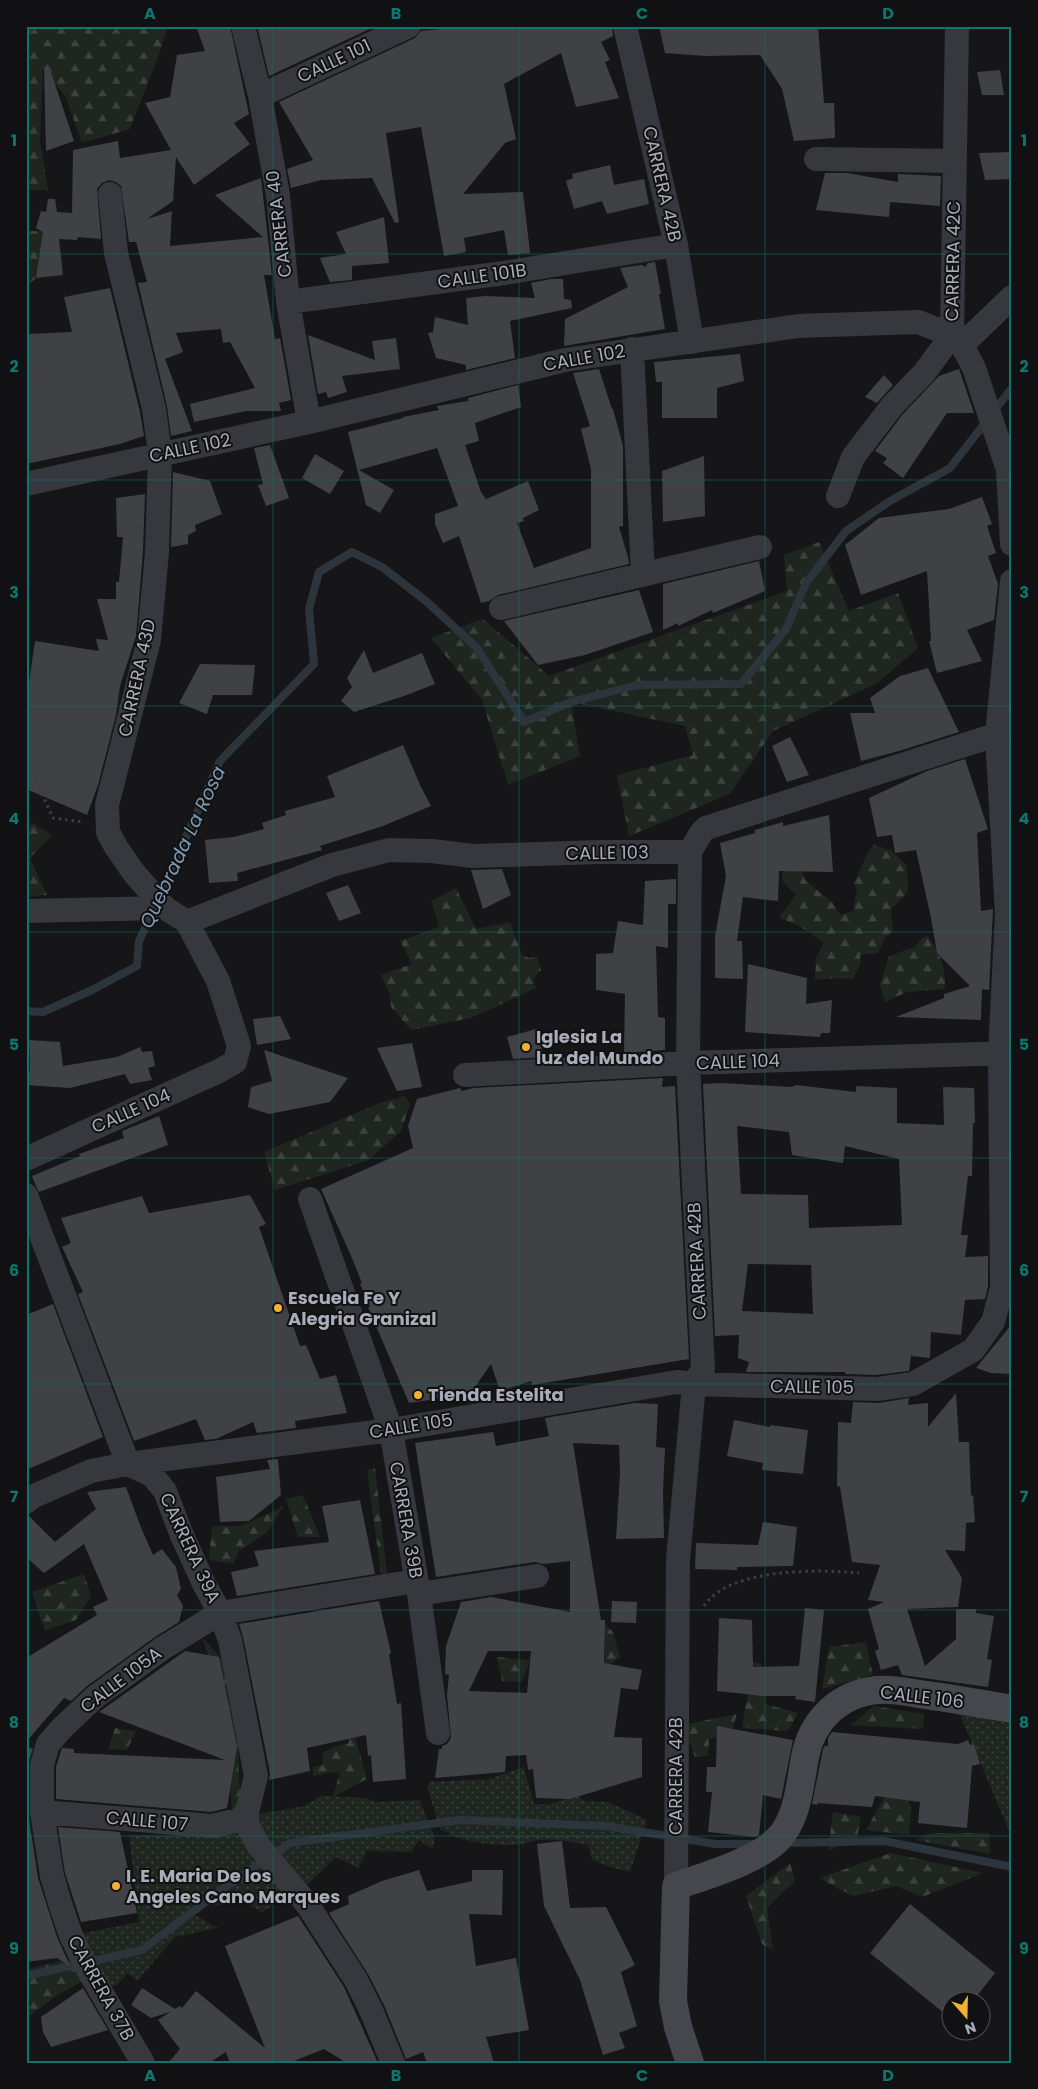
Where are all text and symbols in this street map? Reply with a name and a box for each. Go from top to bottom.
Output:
text: A [144,2,156,25]
text: B [391,2,401,25]
text: C [636,2,648,25]
text: D [882,2,894,25]
street label: CALLE 101 [293,33,375,88]
street label: CARRERA 42B [637,124,688,244]
text: 1 [11,129,17,152]
text: 1 [1021,129,1027,152]
street label: CARRERA 40 [260,169,297,279]
street label: CARRERA 42C [939,200,966,322]
street label: CALLE 101B [436,257,528,294]
street label: CALLE 102 [541,338,627,377]
text: 2 [9,355,19,378]
text: 2 [1019,355,1029,378]
street label: CALLE 102 [147,427,233,468]
text: 3 [9,581,19,604]
text: 3 [1019,581,1029,604]
street label: CARRERA 43D [112,617,161,739]
water label: Quebrada La Rosa [133,762,232,933]
text: 4 [9,807,20,830]
text: 4 [1019,807,1030,830]
street label: CALLE 103 [565,839,649,866]
place label: Iglesia La luz del Mundo [536,1024,663,1070]
text: 5 [9,1033,19,1056]
text: 5 [1019,1033,1029,1056]
marker: Iglesia La luz del Mundo [520,1041,532,1053]
street label: CALLE 104 [696,1048,780,1075]
street label: CALLE 104 [87,1082,174,1139]
street label: CARRERA 42B [681,1202,712,1320]
text: 6 [9,1259,19,1282]
text: 6 [1019,1259,1029,1282]
place label: Escuela Fe Y Alegria Granizal [288,1285,436,1331]
marker: Escuela Fe Y Alegria Granizal [272,1302,284,1314]
street label: CALLE 105 [770,1373,854,1400]
place label: Tienda Estelita [428,1382,564,1407]
marker: Tienda Estelita [412,1389,424,1401]
street label: CALLE 105 [367,1407,454,1444]
street label: CARRERA 39B [384,1460,429,1580]
text: 7 [10,1485,19,1508]
text: 7 [1020,1485,1029,1508]
street label: CARRERA 39A [154,1489,227,1607]
street label: CALLE 105A [75,1641,167,1719]
street label: CALLE 106 [879,1679,965,1714]
text: 8 [9,1711,19,1734]
text: 8 [1019,1711,1029,1734]
street label: CARRERA 42B [663,1717,688,1835]
street label: CALLE 107 [105,1804,189,1837]
place label: I. E. Maria De los Angeles Cano Marques [126,1863,340,1909]
marker: I. E. Maria De los Angeles Cano Marques [110,1880,122,1892]
street label: CARRERA 37B [62,1931,141,2045]
text: 9 [9,1937,19,1960]
text: 9 [1019,1937,1029,1960]
north arrow [940,1992,990,2042]
text: N [962,2017,979,2039]
text: A [144,2064,156,2087]
text: B [391,2064,401,2087]
text: C [636,2064,648,2087]
text: D [882,2064,894,2087]

